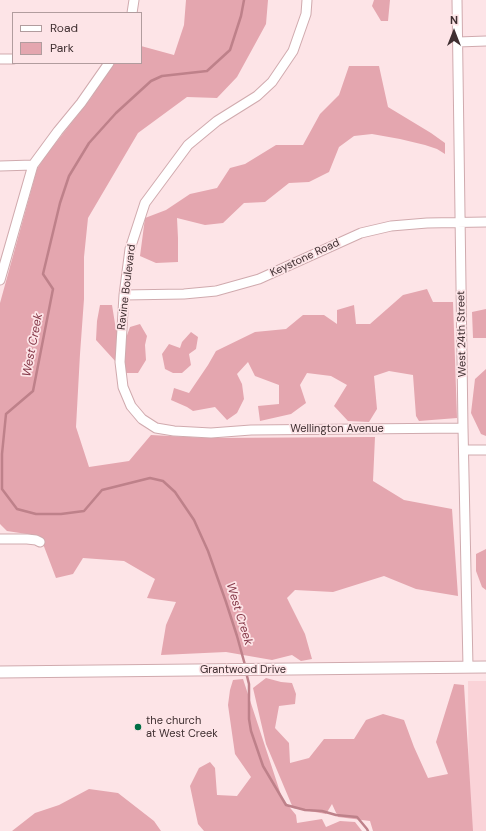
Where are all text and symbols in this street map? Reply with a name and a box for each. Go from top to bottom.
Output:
legend [12,12,142,64]
north arrow [434,12,474,52]
text: N [450,13,458,27]
text: Road [50,20,78,36]
text: Park [50,40,74,56]
street label: Keystone Road [268,236,342,280]
street label: Ravine Boulevard [115,243,139,331]
street label: West 24th Street [455,291,469,377]
water label: West Creek [20,312,46,378]
street label: Wellington Avenue [290,422,384,436]
water label: West Creek [223,581,255,647]
street label: Grantwood Drive [200,663,286,677]
place label: the church at West Creek [146,714,218,740]
marker: the church at West Creek [133,722,143,732]

